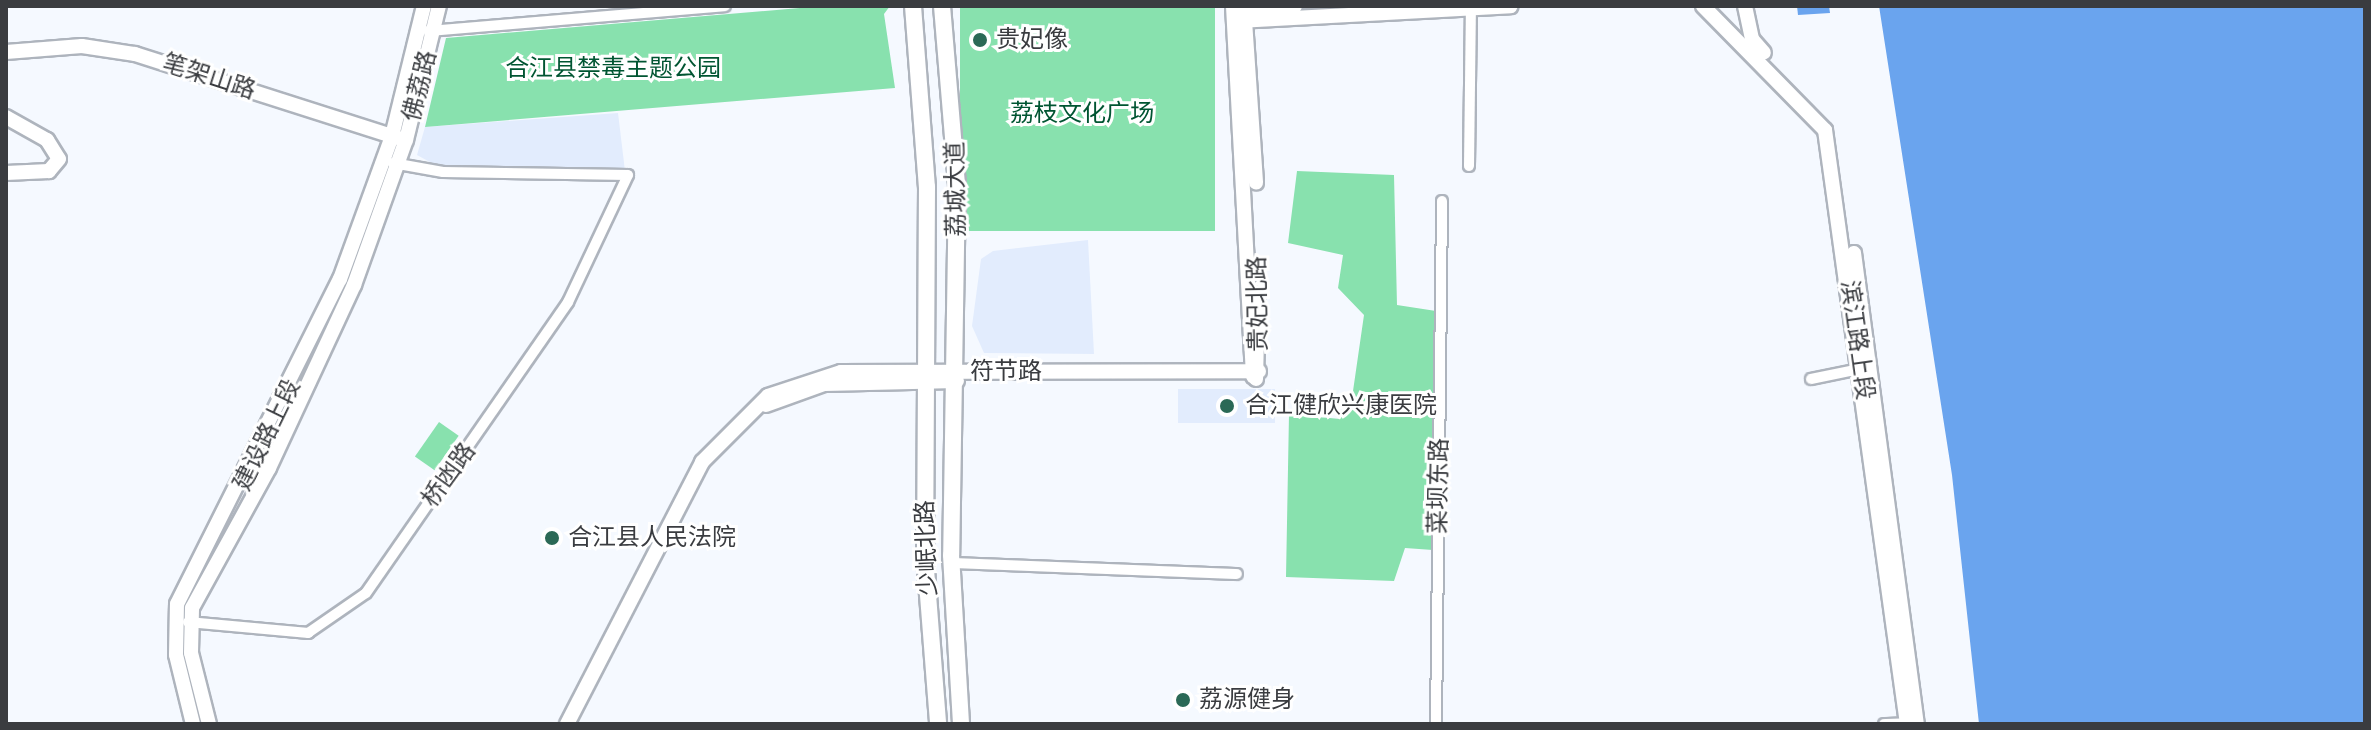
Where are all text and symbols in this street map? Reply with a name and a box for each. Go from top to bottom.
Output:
place label: 贵妃像 [996,26,1068,54]
marker: 贵妃像 [971,31,989,49]
street label: 笔架山路 [159,48,259,106]
street label: 佛荔路 [397,48,443,124]
park label: 合江县禁毒主题公园 [505,55,721,83]
park label: 荔枝文化广场 [1010,100,1154,128]
street label: 荔城大道 [941,141,971,237]
street label: 贵妃北路 [1243,256,1273,352]
street label: 滨江路上段 [1834,279,1880,401]
street label: 符节路 [970,358,1042,386]
street label: 建设路上段 [228,375,306,495]
place label: 合江健欣兴康医院 [1245,392,1437,420]
marker: 合江健欣兴康医院 [1216,395,1238,417]
street label: 桥凼路 [416,437,482,513]
street label: 菜坝东路 [1424,438,1454,534]
street label: 少岷北路 [911,500,943,596]
place label: 合江县人民法院 [568,524,736,552]
marker: 合江县人民法院 [543,529,561,547]
place label: 荔源健身 [1199,686,1295,714]
marker: 荔源健身 [1174,691,1192,709]

